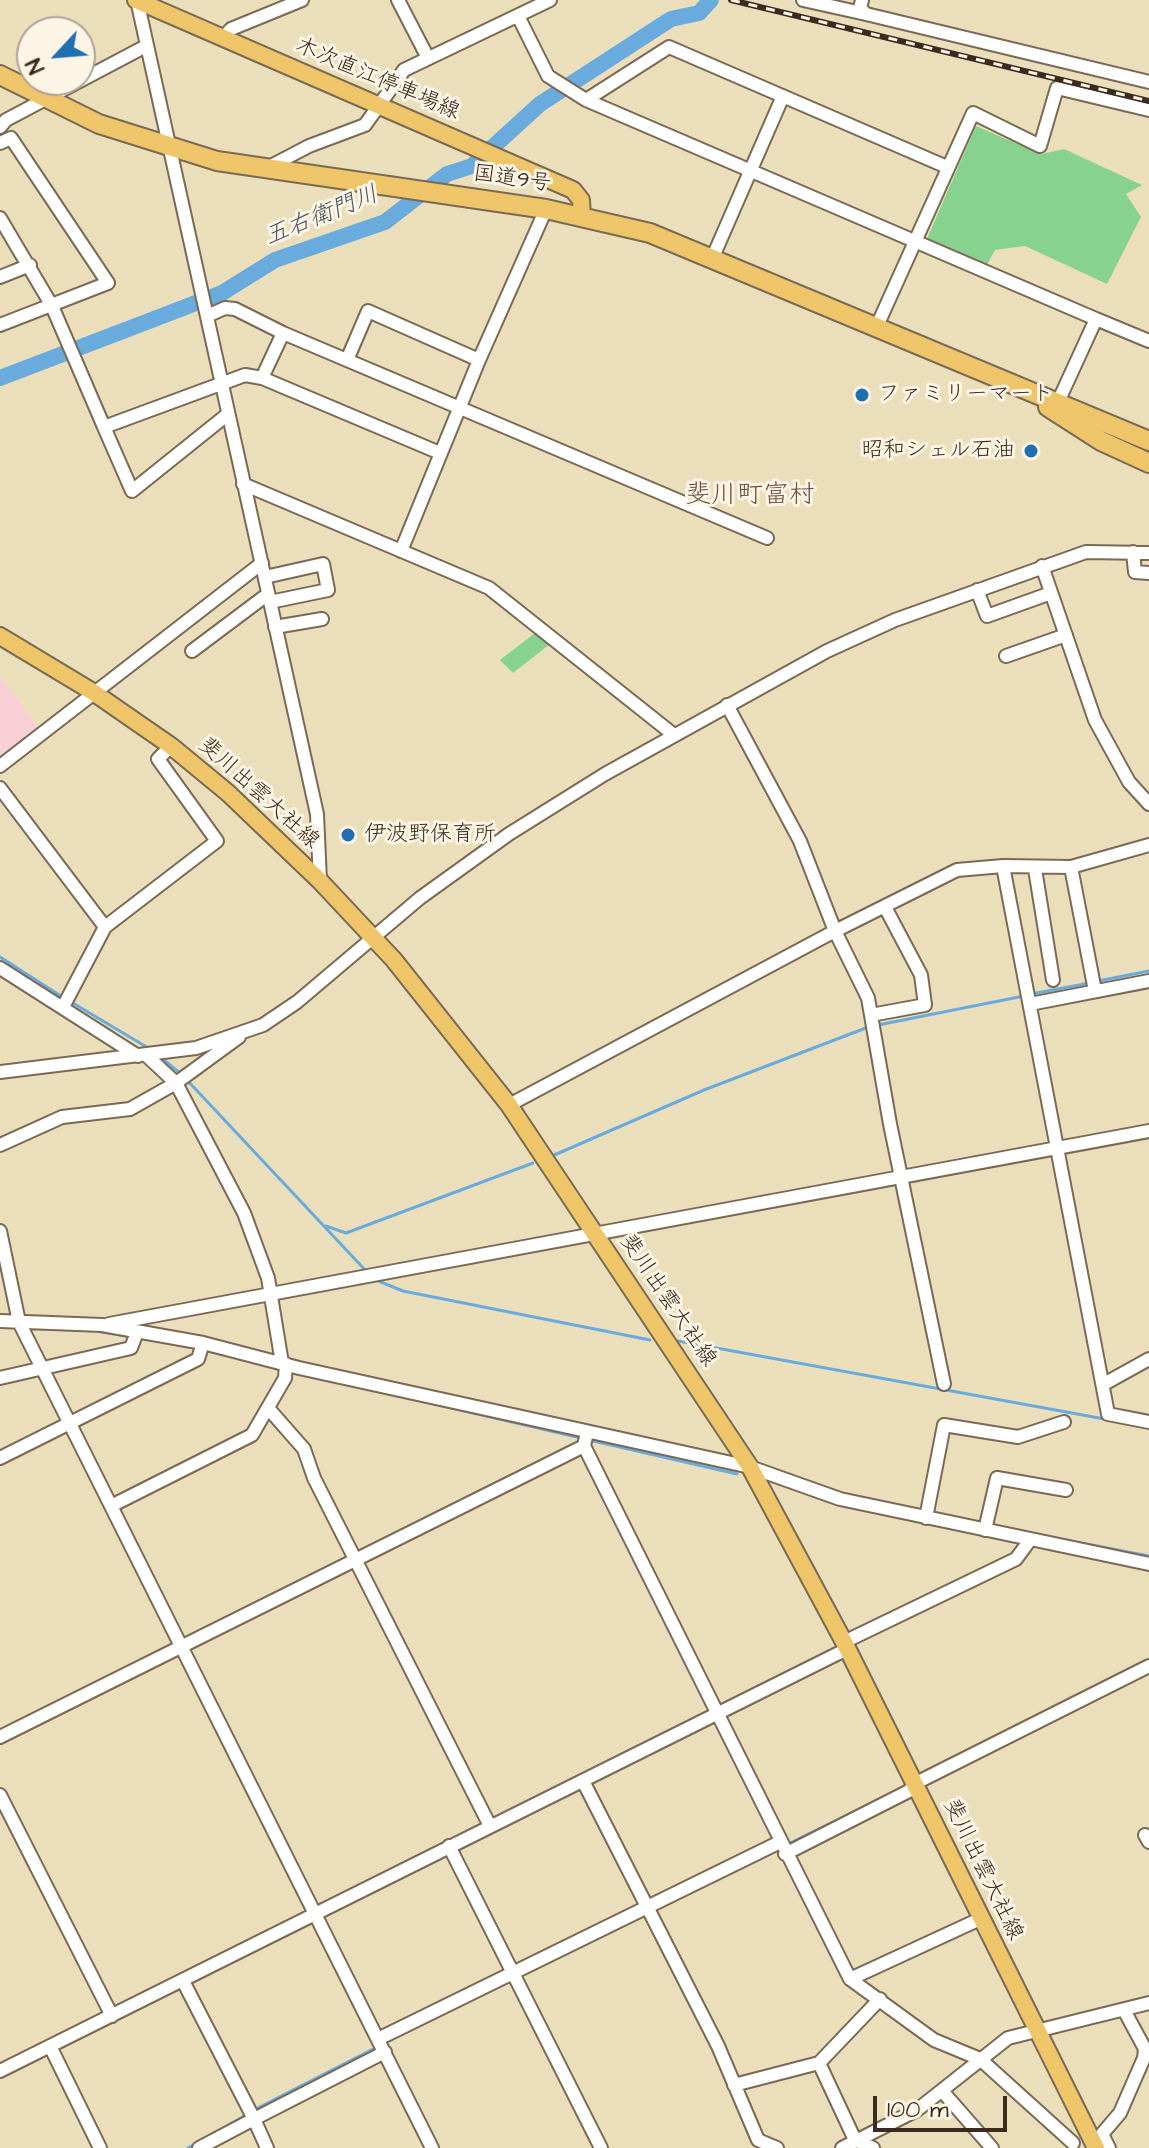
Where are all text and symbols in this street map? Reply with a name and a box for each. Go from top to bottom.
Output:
north arrow [16,16,96,96]
street label: 木次直江停車場線 [291,33,463,127]
text: N [19,53,53,79]
street label: 国道9号 [471,161,553,199]
water label: 五右衛門川 [261,181,383,253]
place label: ファミリーマート [878,382,1054,408]
marker: ファミリーマート [853,386,871,404]
place label: 昭和シェル石油 [861,438,1015,464]
marker: 昭和シェル石油 [1022,442,1040,460]
district label: 斐川町富村 [685,481,815,513]
street label: 斐川出雲大社線 [192,733,324,855]
place label: 伊波野保育所 [364,822,496,848]
marker: 伊波野保育所 [339,826,357,844]
street label: 斐川出雲大社線 [613,1230,721,1372]
street label: 斐川出雲大社線 [936,1795,1028,1945]
scale bar [877,2080,1011,2130]
text: 100 m [887,2093,949,2127]

